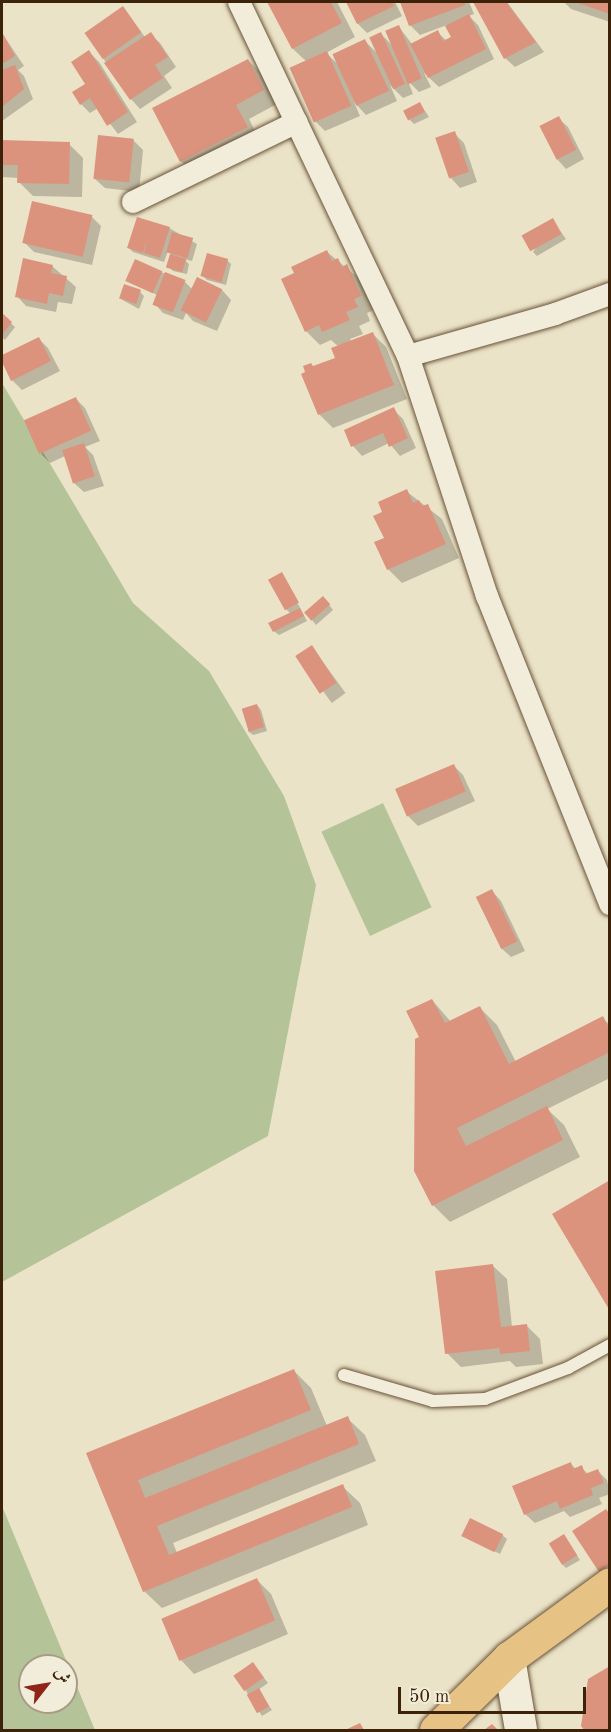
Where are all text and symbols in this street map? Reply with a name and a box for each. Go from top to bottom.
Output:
north arrow [18,1654,78,1714]
text: ش [51,1665,73,1687]
scale bar [401,1675,588,1713]
text: 50 m [409,1688,449,1706]

